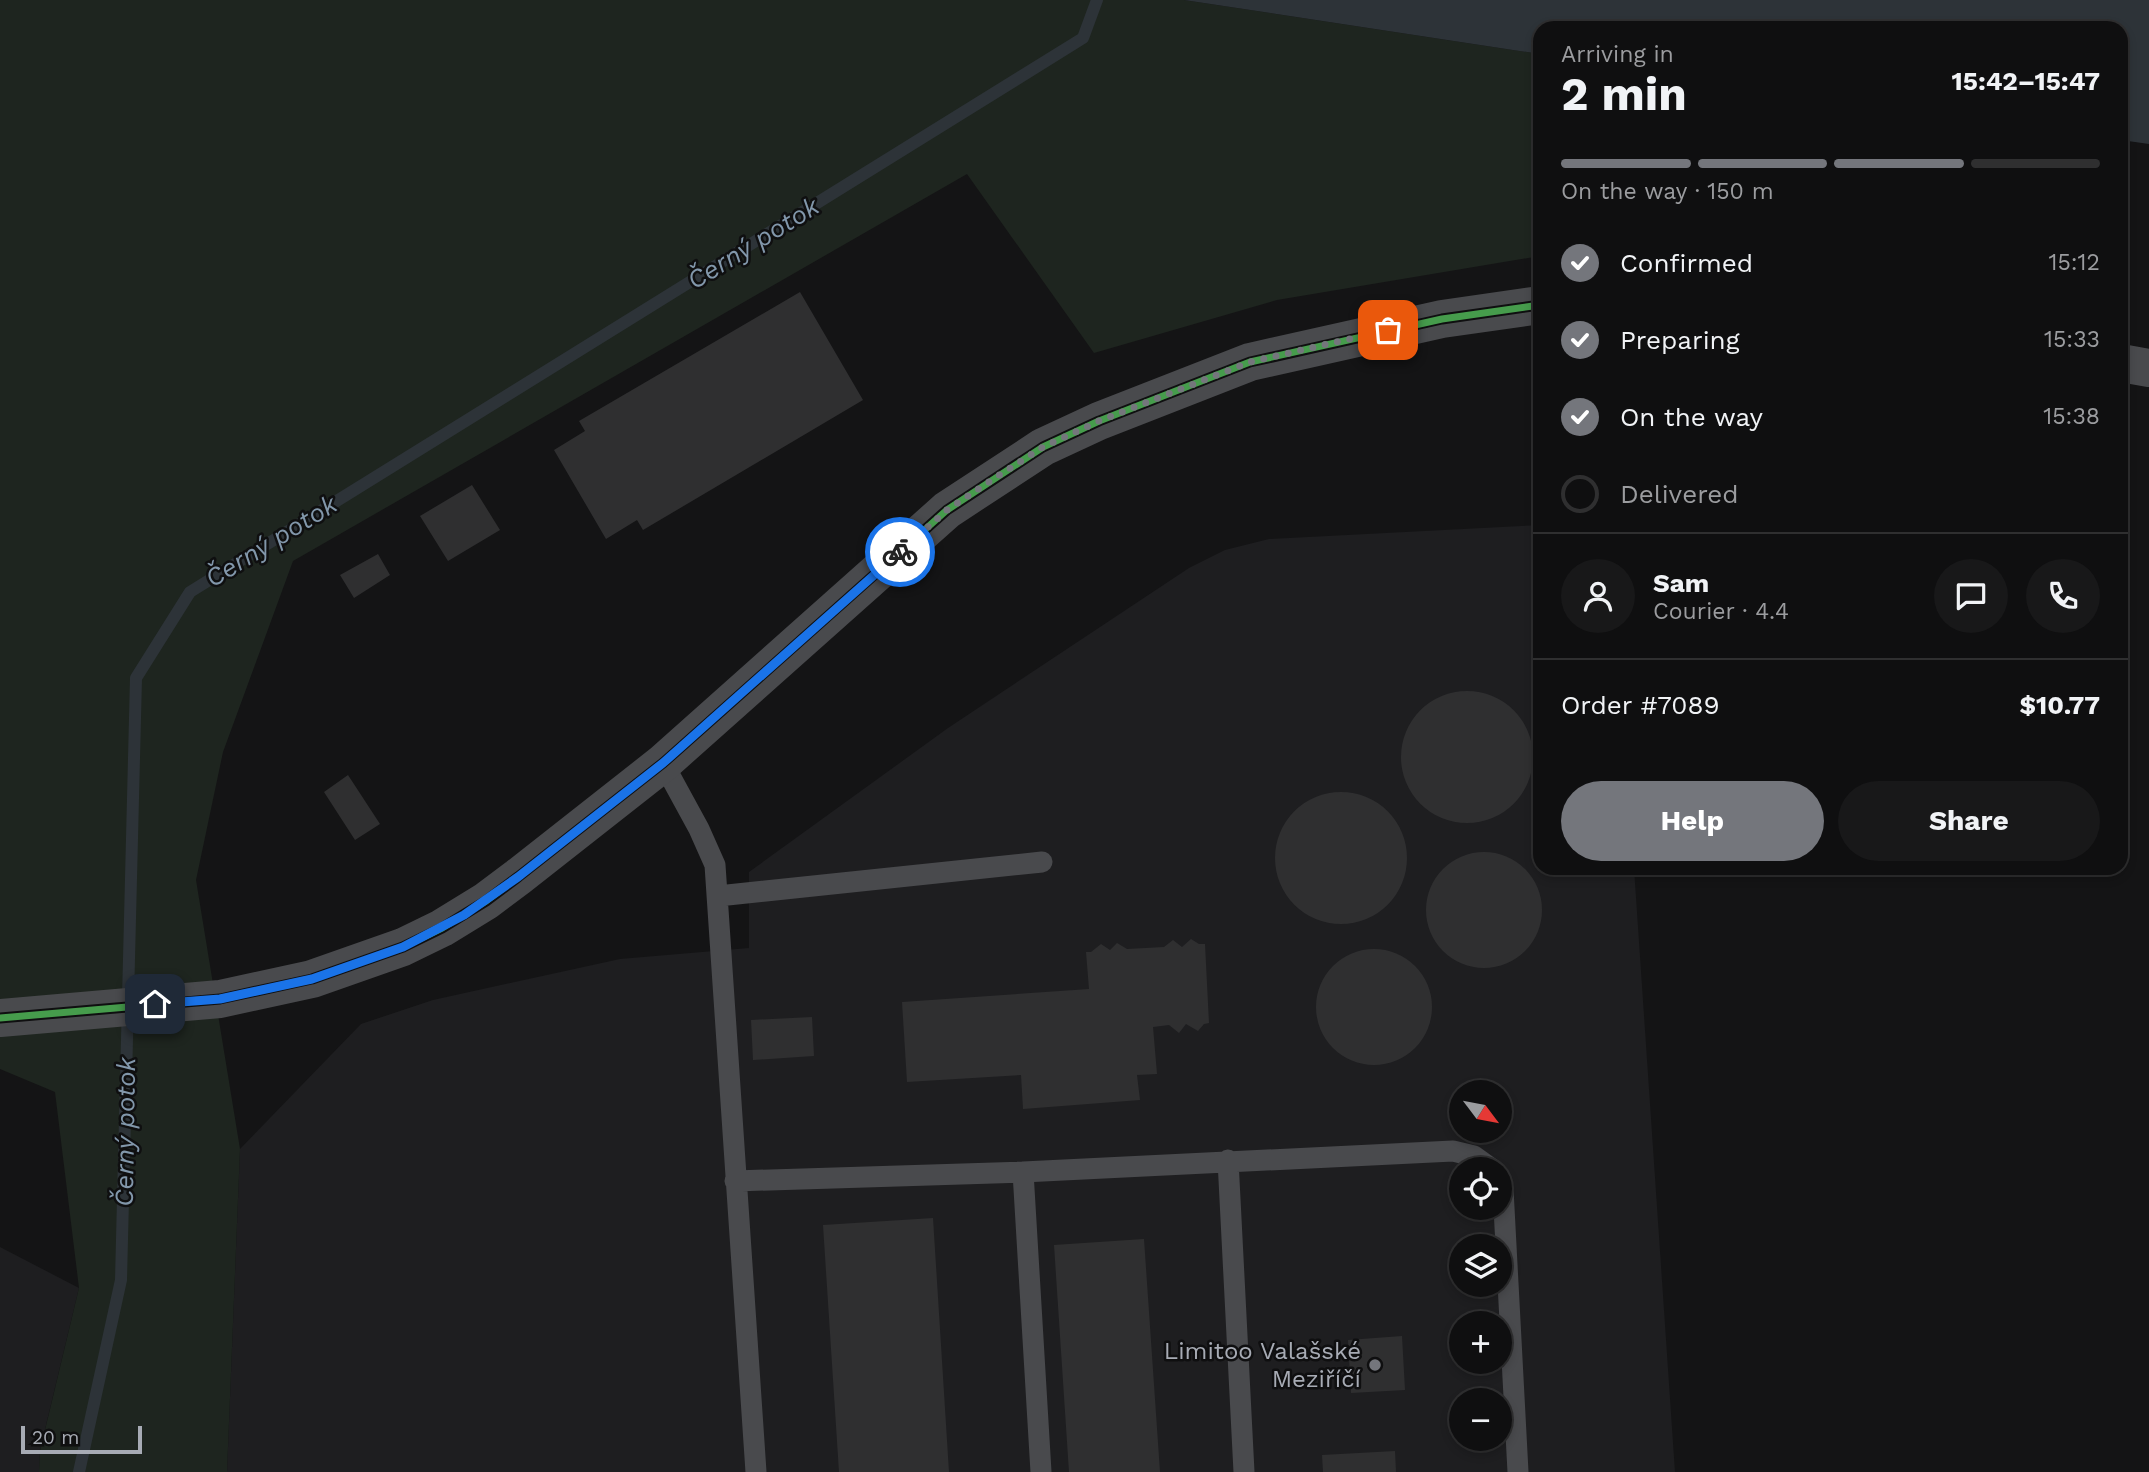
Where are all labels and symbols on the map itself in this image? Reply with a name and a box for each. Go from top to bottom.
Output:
water label: Černý potok [682,190,825,295]
pin [1358,300,1418,360]
water label: Černý potok [200,488,343,593]
courier [865,517,935,587]
pin [125,974,185,1034]
water label: Černý potok [109,1056,141,1207]
north arrow [1449,1080,1512,1143]
place label: Limitoo Valašské Meziříčí [1164,1337,1361,1393]
marker: Limitoo Valašské Meziříčí [1367,1357,1383,1373]
scale bar [21,1423,142,1455]

